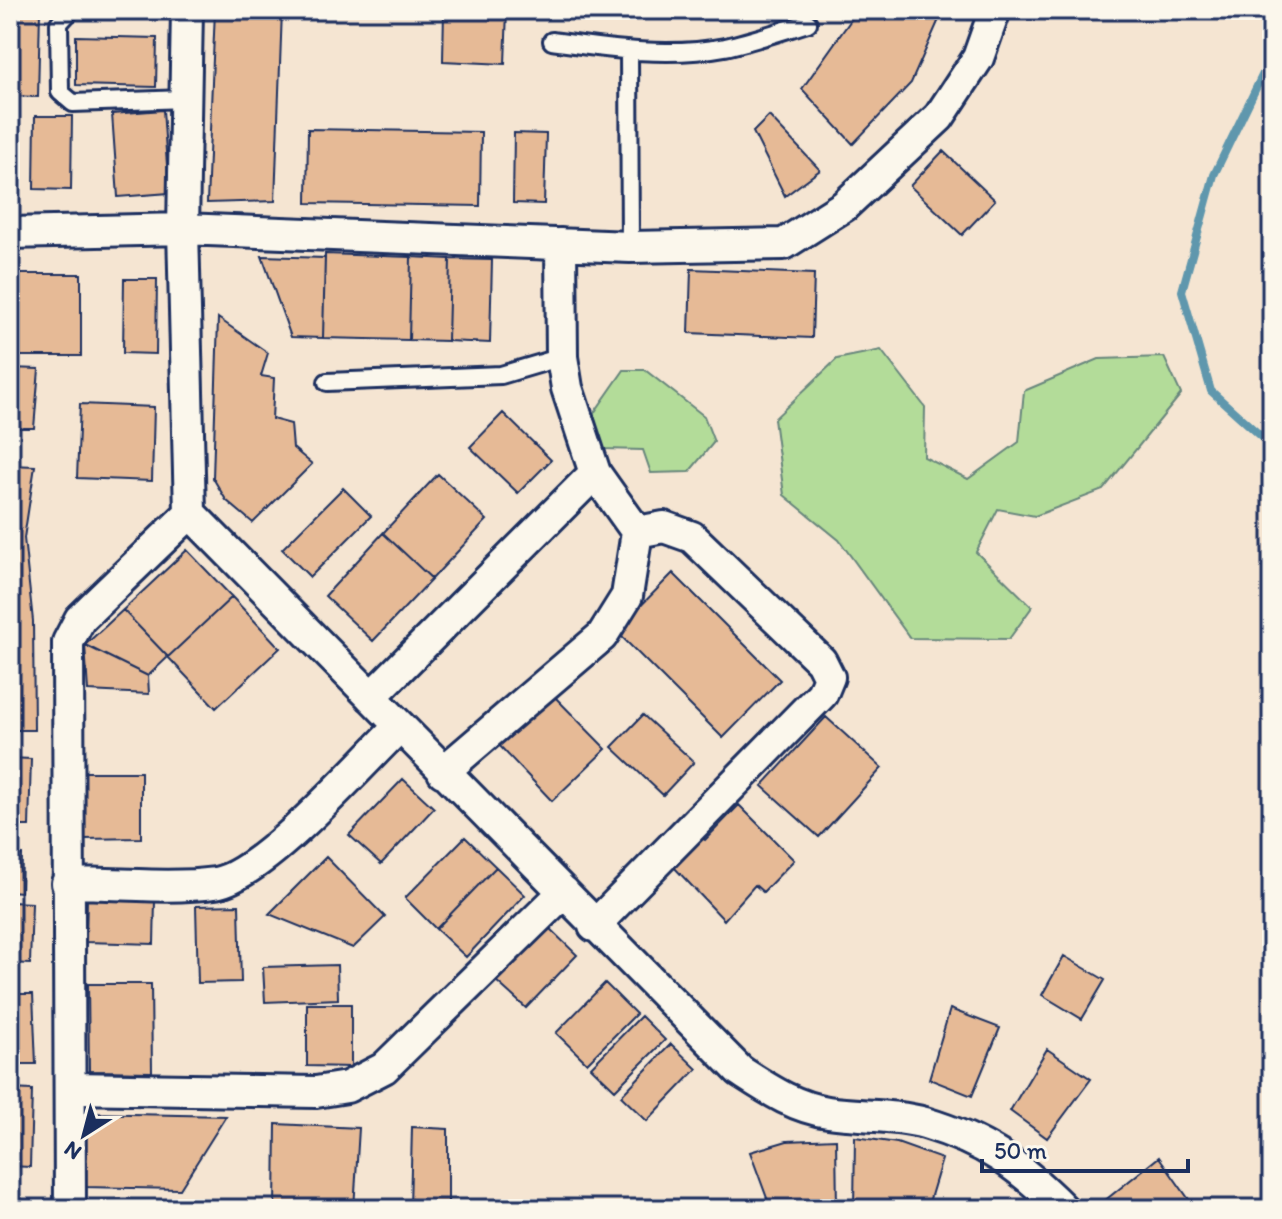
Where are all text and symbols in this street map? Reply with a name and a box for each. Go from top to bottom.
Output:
north arrow [44,1095,124,1175]
scale bar [982,1123,1188,1173]
text: N [59,1135,86,1166]
text: 50 m [994,1136,1047,1165]

